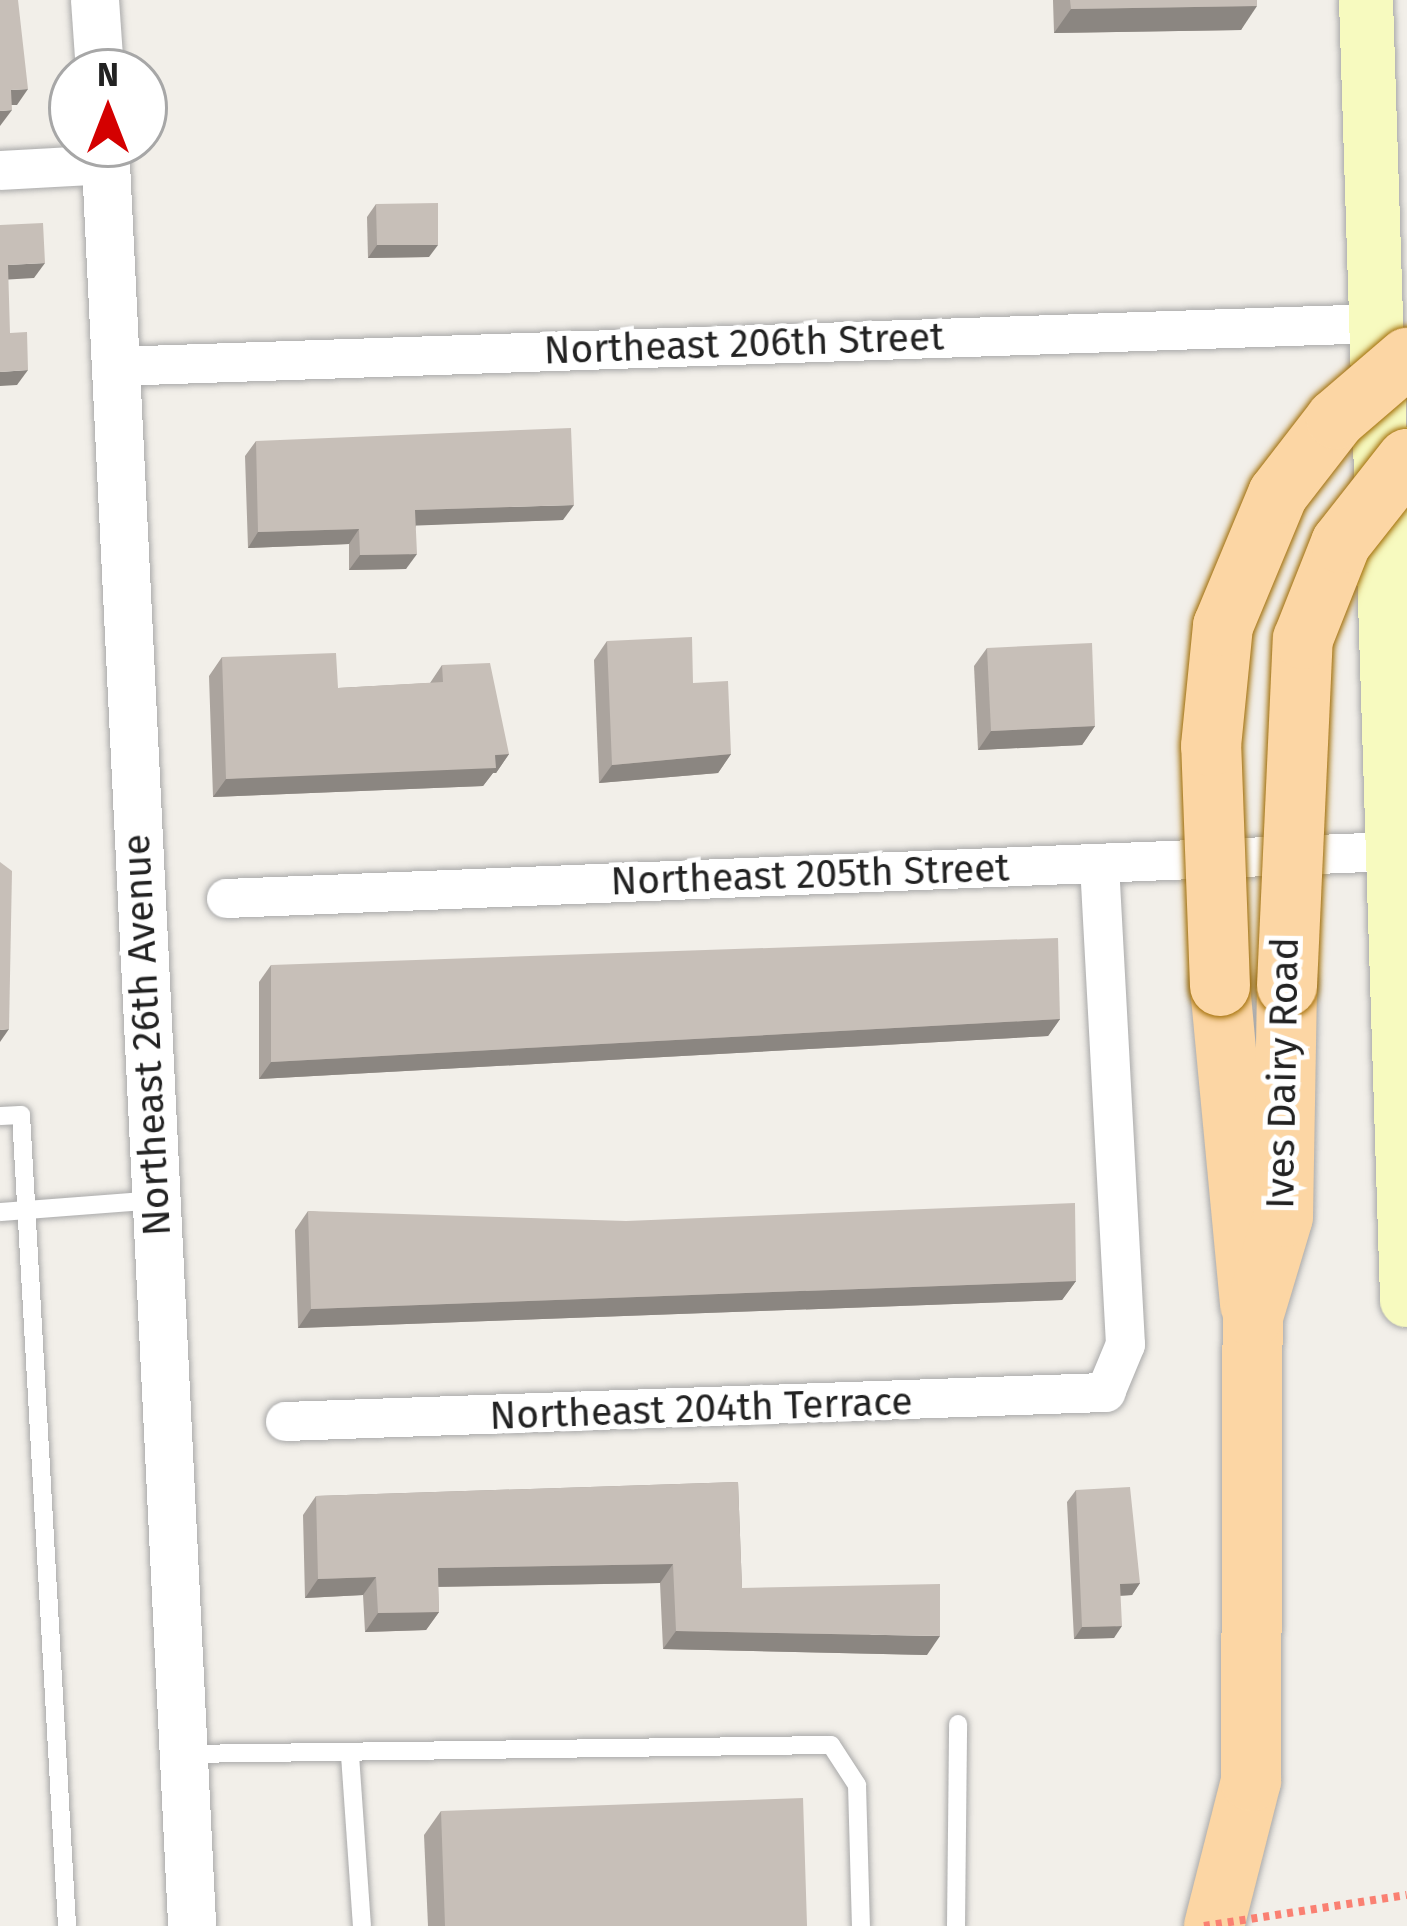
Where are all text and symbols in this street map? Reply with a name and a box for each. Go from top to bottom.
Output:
north arrow [48,48,168,168]
text: N [97,55,119,95]
street label: Northeast 206th Street [543,314,945,374]
street label: Northeast 26th Avenue [113,833,181,1237]
street label: Northeast 205th Street [610,845,1010,905]
street label: Ives Dairy Road [1257,937,1309,1209]
street label: Northeast 204th Terrace [489,1378,913,1440]

